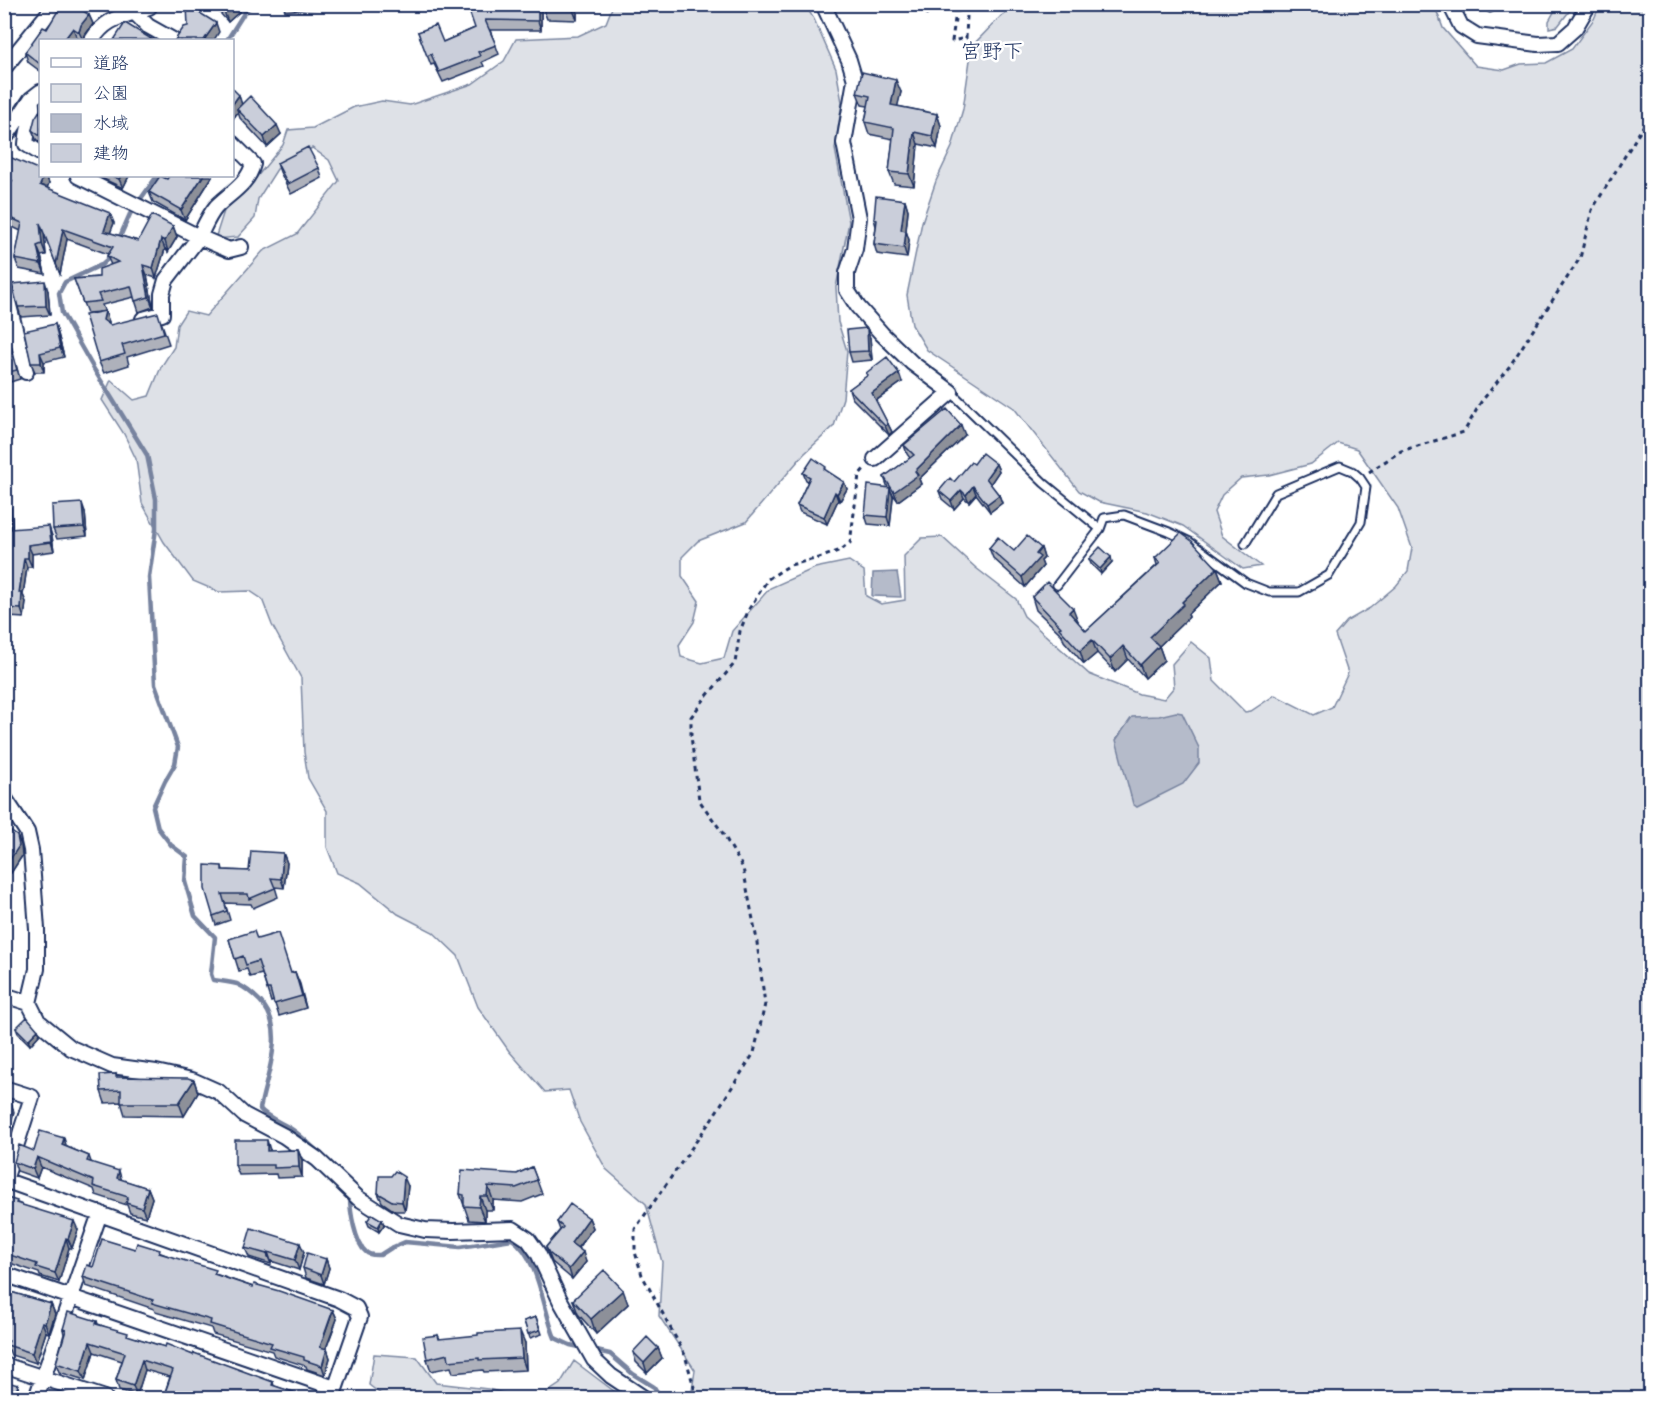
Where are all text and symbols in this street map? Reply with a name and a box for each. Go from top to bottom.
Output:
district label: 宮野下 [961,36,1024,69]
legend [39,39,234,177]
text: 道路 [93,50,129,79]
text: 公園 [93,80,129,109]
text: 水域 [93,110,129,139]
text: 建物 [93,140,129,169]

